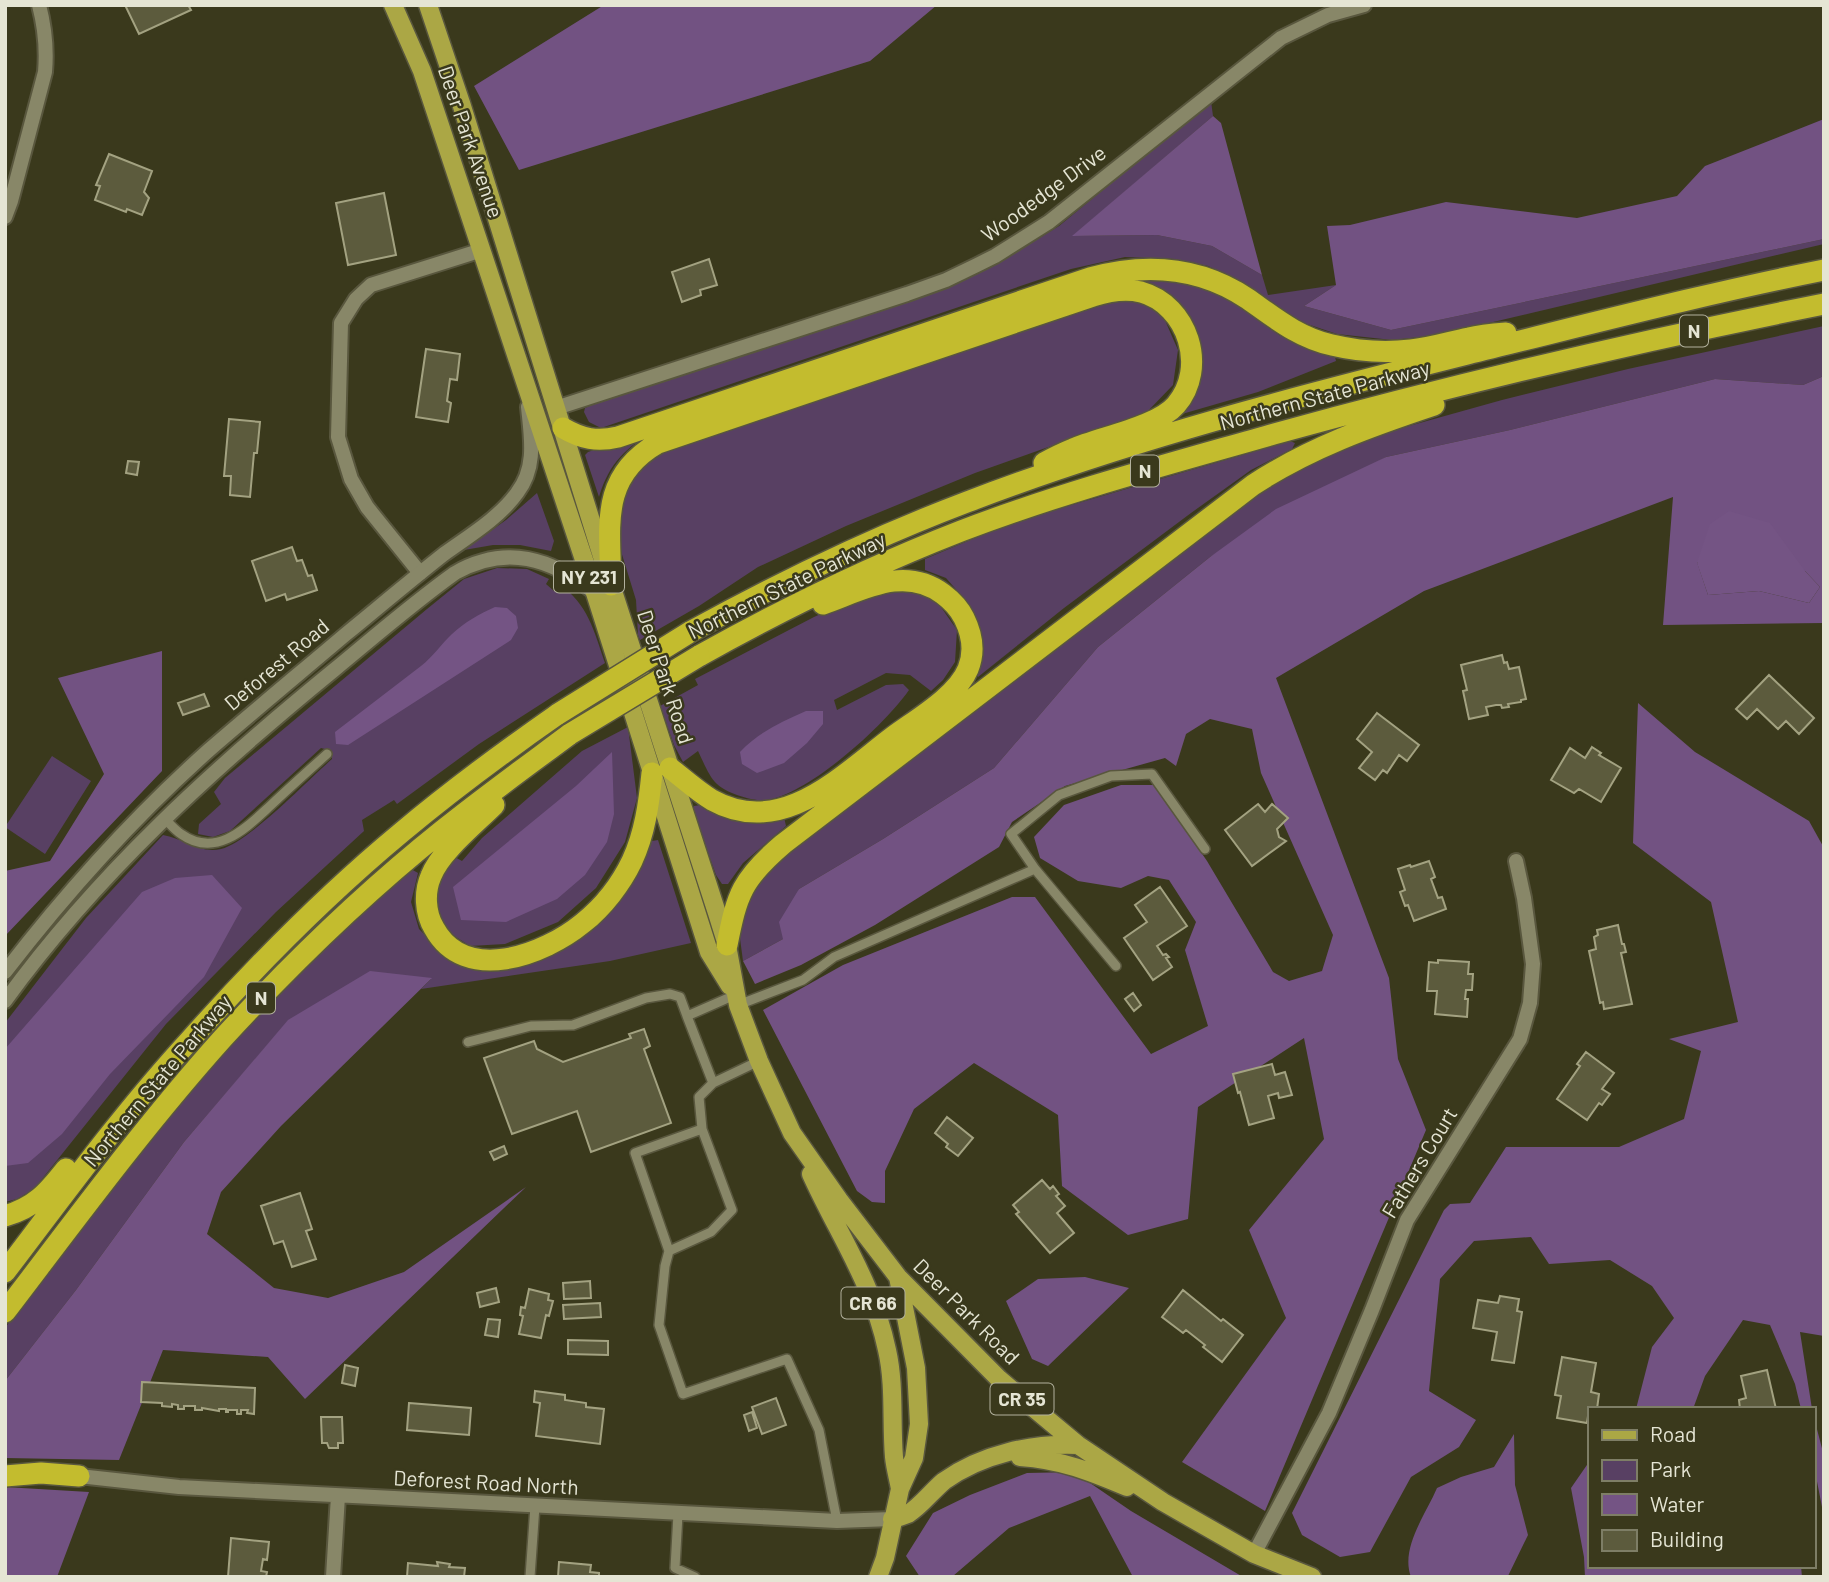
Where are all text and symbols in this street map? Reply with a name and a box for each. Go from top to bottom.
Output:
street label: Deer Park Avenue [434,62,509,221]
street label: Woodedge Drive [976,139,1110,246]
road number: N [1680,316,1708,346]
street label: Northern State Parkway [1217,354,1433,435]
road number: N [1131,456,1159,486]
street label: Northern State Parkway [684,526,889,643]
road number: NY 231 [554,562,624,592]
street label: Deer Park Road [633,607,700,747]
street label: Deforest Road [219,613,333,715]
road number: N [247,982,275,1014]
street label: Northern State Parkway [78,989,236,1171]
street label: Fathers Court [1376,1102,1462,1222]
street label: Deer Park Road [909,1253,1025,1369]
road number: CR 66 [842,1288,904,1318]
road number: CR 35 [990,1384,1054,1414]
legend [1588,1407,1815,1568]
text: Road [1650,1421,1696,1446]
text: Park [1650,1456,1691,1481]
street label: Deforest Road North [393,1464,579,1499]
text: Water [1650,1491,1705,1516]
text: Building [1650,1526,1724,1551]

